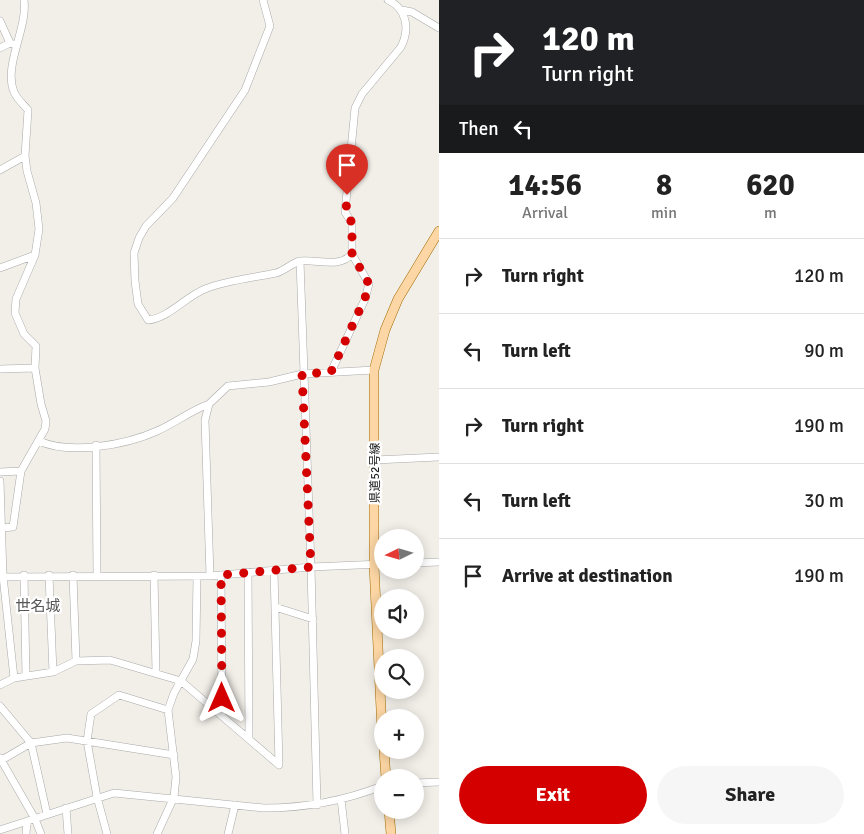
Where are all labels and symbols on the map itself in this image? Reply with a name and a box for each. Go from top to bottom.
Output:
pin [326,144,368,195]
street label: 県道52号線 [368,443,383,503]
north arrow [374,529,424,579]
district label: 世名城 [15,597,61,615]
position arrow [195,671,247,723]

